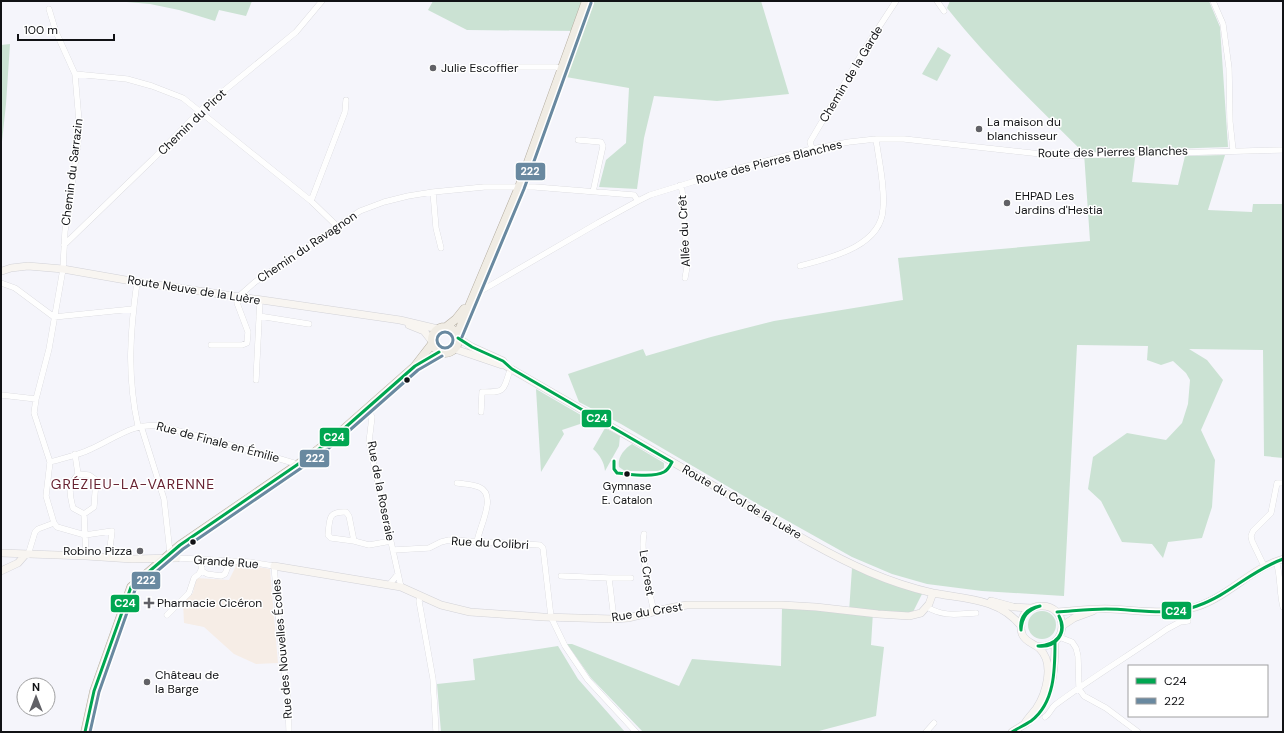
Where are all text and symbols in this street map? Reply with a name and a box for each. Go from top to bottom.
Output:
scale bar [18,16,114,42]
text: 100 m [24,22,58,38]
street label: Chemin de la Garde [816,23,886,125]
place label: Julie Escoffier [441,60,519,76]
marker: Julie Escoffier [428,63,438,73]
street label: Chemin du Pirot [154,85,230,159]
place label: La maison du blanchisseur [987,114,1061,144]
street label: Chemin du Sarrazin [57,117,87,226]
marker: La maison du blanchisseur [974,124,984,134]
street label: Route des Pierres Blanches [694,136,844,188]
street label: Route des Pierres Blanches [1038,143,1188,161]
line badge: 222 [515,162,546,181]
text: 222 [520,164,540,178]
place label: EHPAD Les Jardins d'Hestia [1015,188,1103,218]
street label: Allée du Crêt [674,194,694,267]
marker: EHPAD Les Jardins d'Hestia [1002,198,1012,208]
street label: Chemin du Ravagnon [254,208,360,286]
street label: Route Neuve de la Luère [126,272,262,308]
unlabelled marker [402,375,412,385]
line badge: C24 [581,409,612,428]
text: C24 [586,411,608,425]
street label: Rue de Finale en Émilie [155,418,281,466]
line badge: C24 [319,427,350,447]
text: C24 [323,430,345,444]
street label: Rue de la Roseraie [363,440,399,542]
line badge: 222 [299,449,330,468]
text: 222 [305,451,325,465]
street label: Route du Col de la Luère [679,461,805,543]
marker: Gymnase E. Catalon [622,469,632,479]
district label: GRÉZIEU-LA-VARENNE [51,475,215,493]
place label: Gymnase E. Catalon [602,479,652,507]
street label: Rue du Colibri [451,533,529,553]
unlabelled marker [188,537,198,547]
place label: Robino Pizza [63,543,132,559]
marker: Robino Pizza [135,546,145,556]
street label: Le Crest [635,549,659,597]
street label: Grande Rue [193,552,259,572]
line badge: 222 [131,571,161,590]
text: 222 [136,573,156,587]
street label: Rue des Nouvelles Écoles [268,578,296,720]
line badge: C24 [110,594,140,613]
place label: Pharmacie Cicéron [157,595,262,611]
text: C24 [114,596,136,610]
marker: Pharmacie Cicéron [144,598,154,608]
street label: Rue du Crest [610,598,684,626]
line badge: C24 [1161,601,1192,620]
text: C24 [1165,604,1187,618]
legend [1128,665,1268,717]
place label: Château de la Barge [155,667,219,697]
text: C24 [1164,673,1187,689]
north arrow [16,677,56,717]
marker: Château de la Barge [142,677,152,687]
text: N [32,680,40,694]
text: 222 [1164,693,1185,709]

